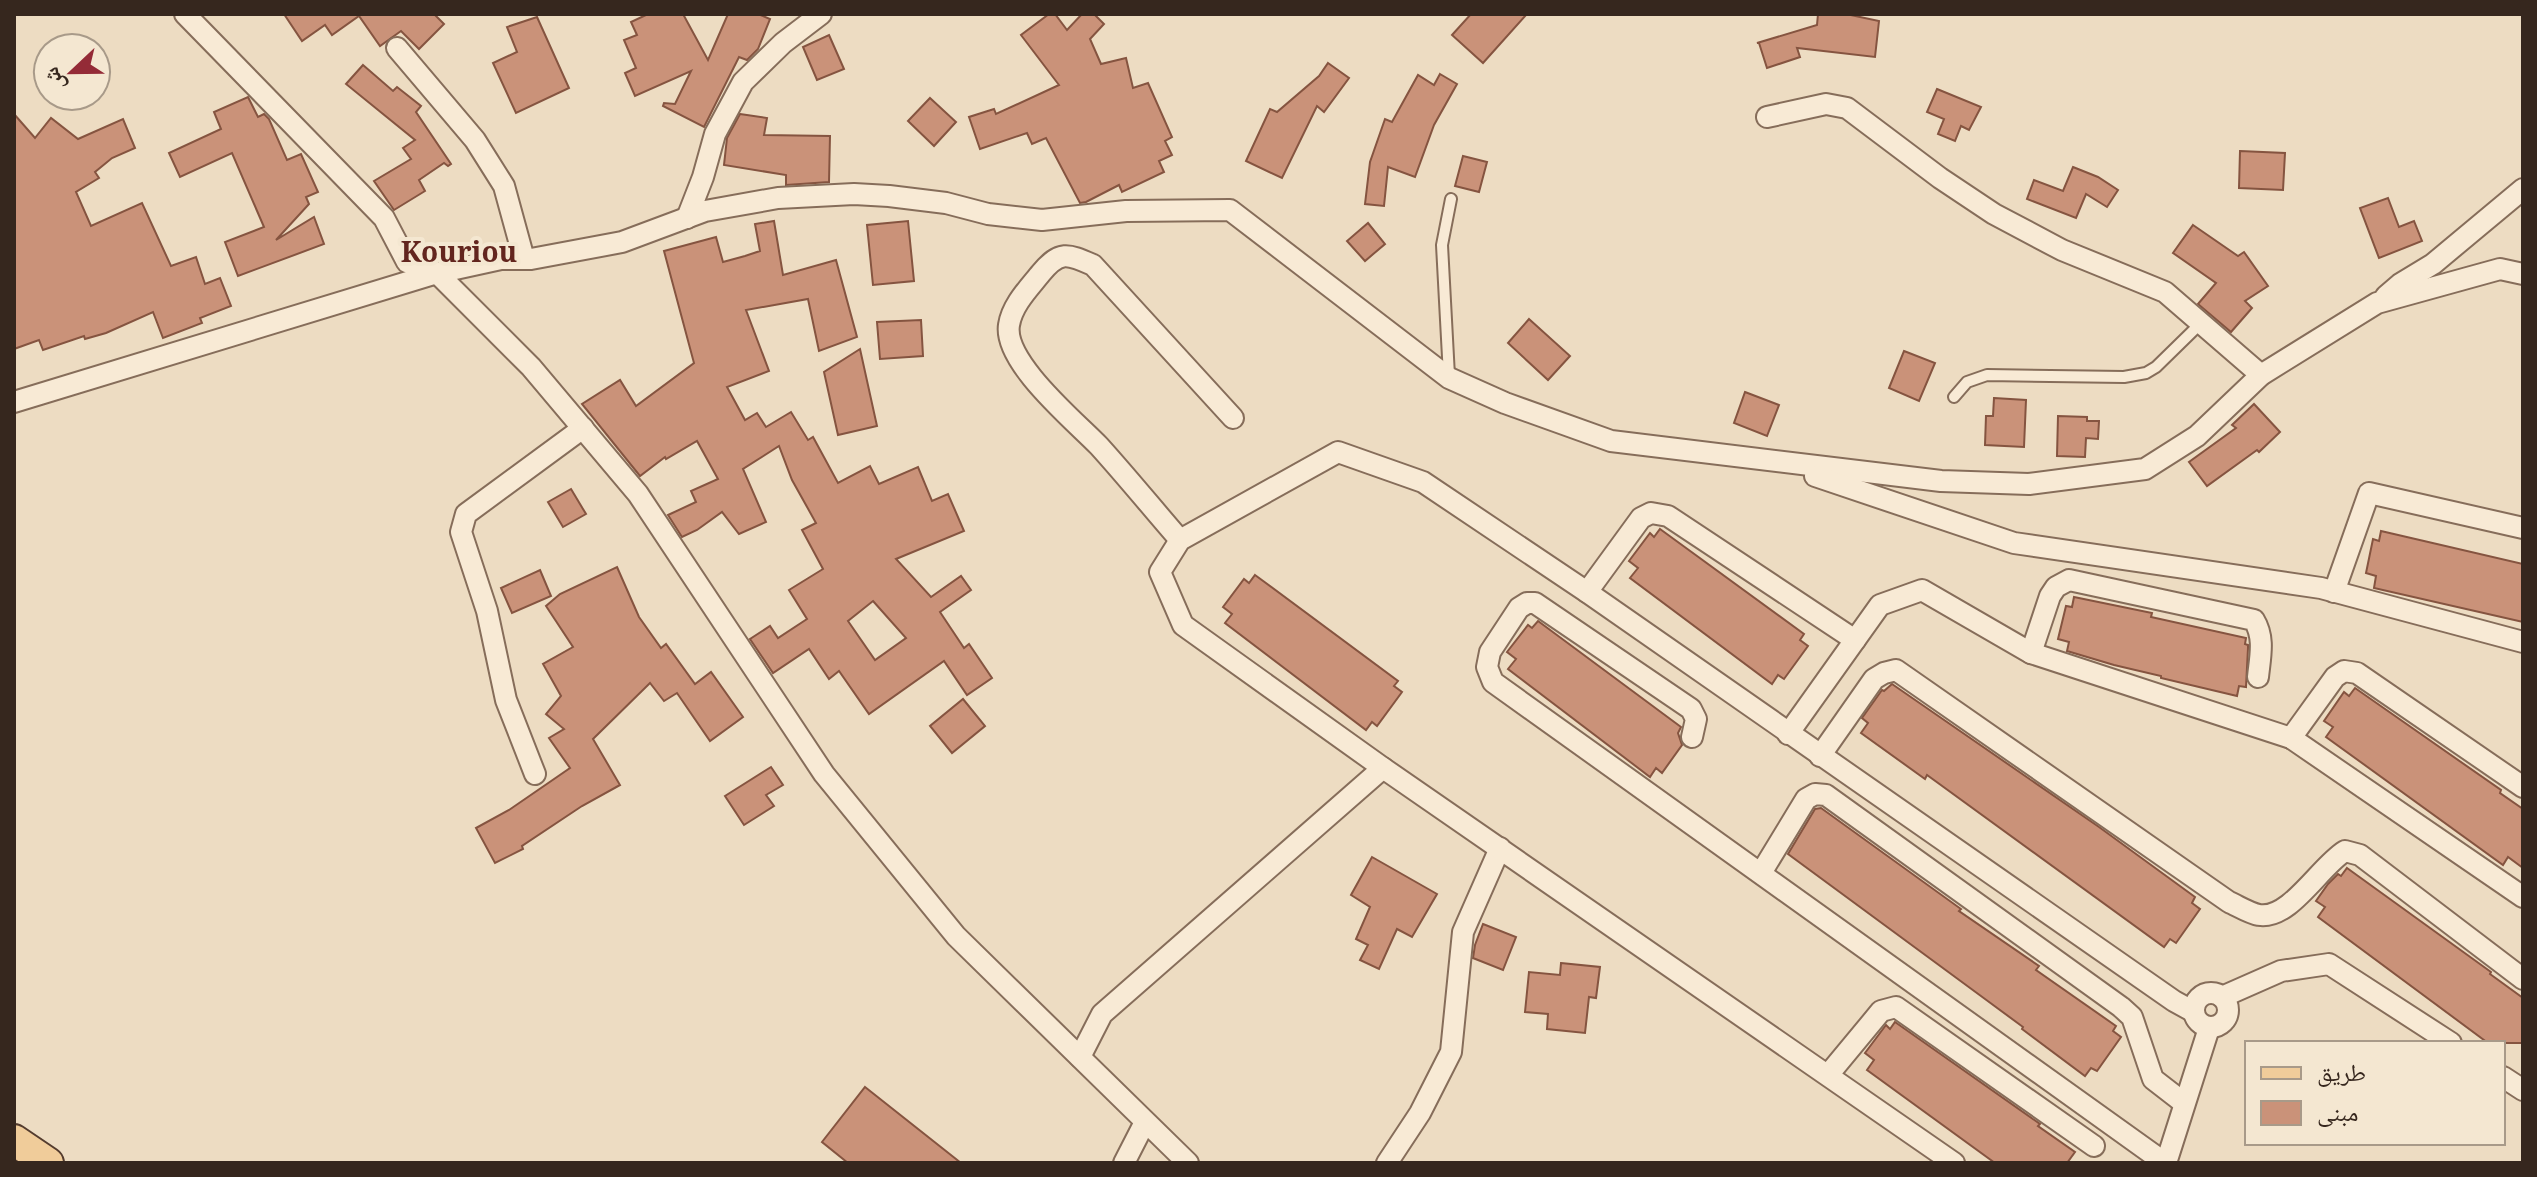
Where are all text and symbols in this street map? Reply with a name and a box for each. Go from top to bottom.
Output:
north arrow [32,32,112,112]
text: ش [34,60,78,96]
district label: Kouriou [401,232,517,280]
legend [2245,1041,2505,1145]
text: طريق [2317,1055,2366,1096]
text: مبنى [2317,1095,2358,1136]

